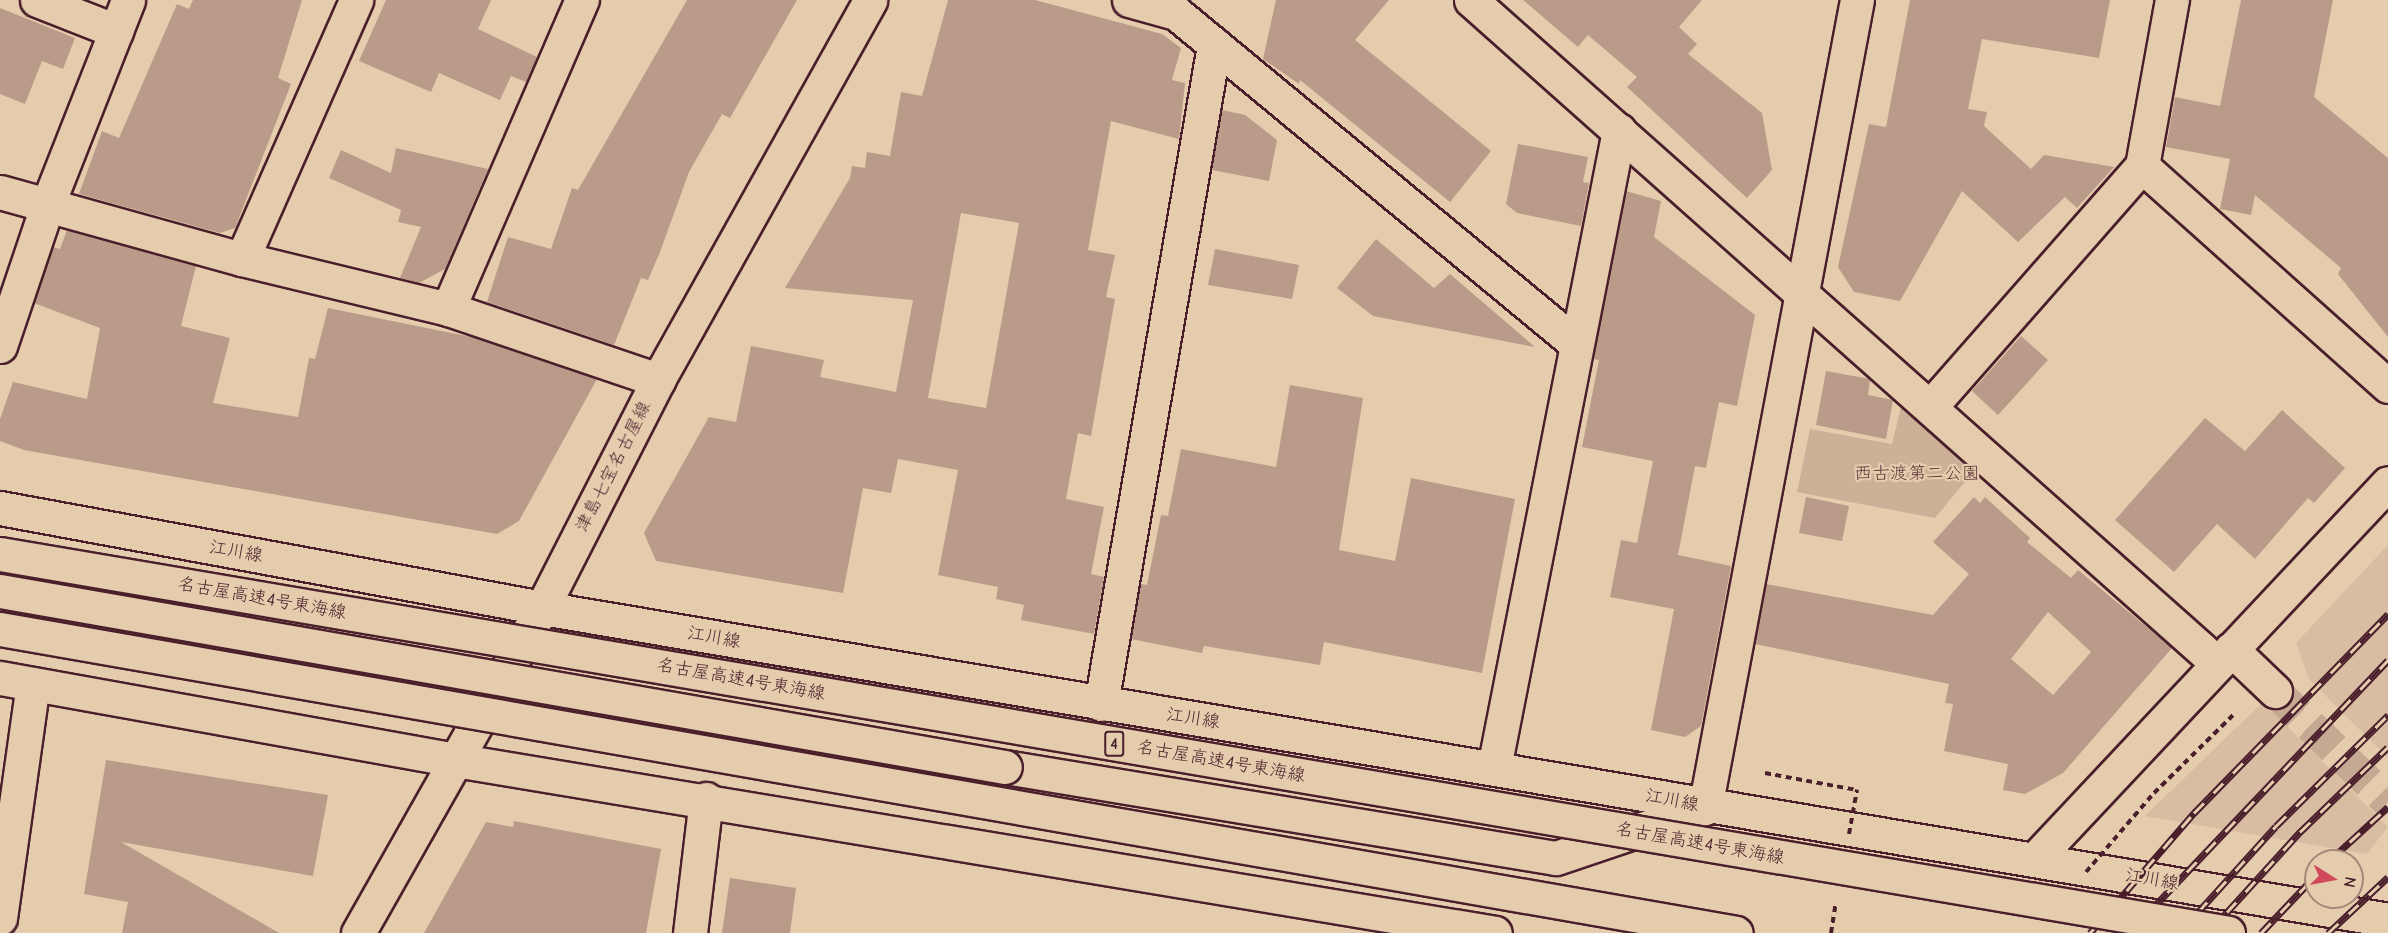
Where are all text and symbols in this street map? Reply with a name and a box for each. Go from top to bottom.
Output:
street label: 津島七宝名古屋線 [572,398,656,536]
park label: 西古渡第二公園 [1854,463,1980,485]
street label: 江川線 [208,537,264,567]
street label: 名古屋高速4号東海線 [176,574,348,624]
street label: 江川線 [686,623,742,653]
street label: 名古屋高速4号東海線 [655,655,827,705]
street label: 江川線 [1165,704,1221,734]
road number: 4 [1104,731,1124,757]
street label: 名古屋高速4号東海線 [1135,737,1307,787]
street label: 江川線 [1643,785,1701,817]
street label: 名古屋高速4号東海線 [1614,819,1786,869]
north arrow [2304,849,2364,909]
street label: 江川線 [2124,865,2180,895]
text: N [2340,875,2360,889]

